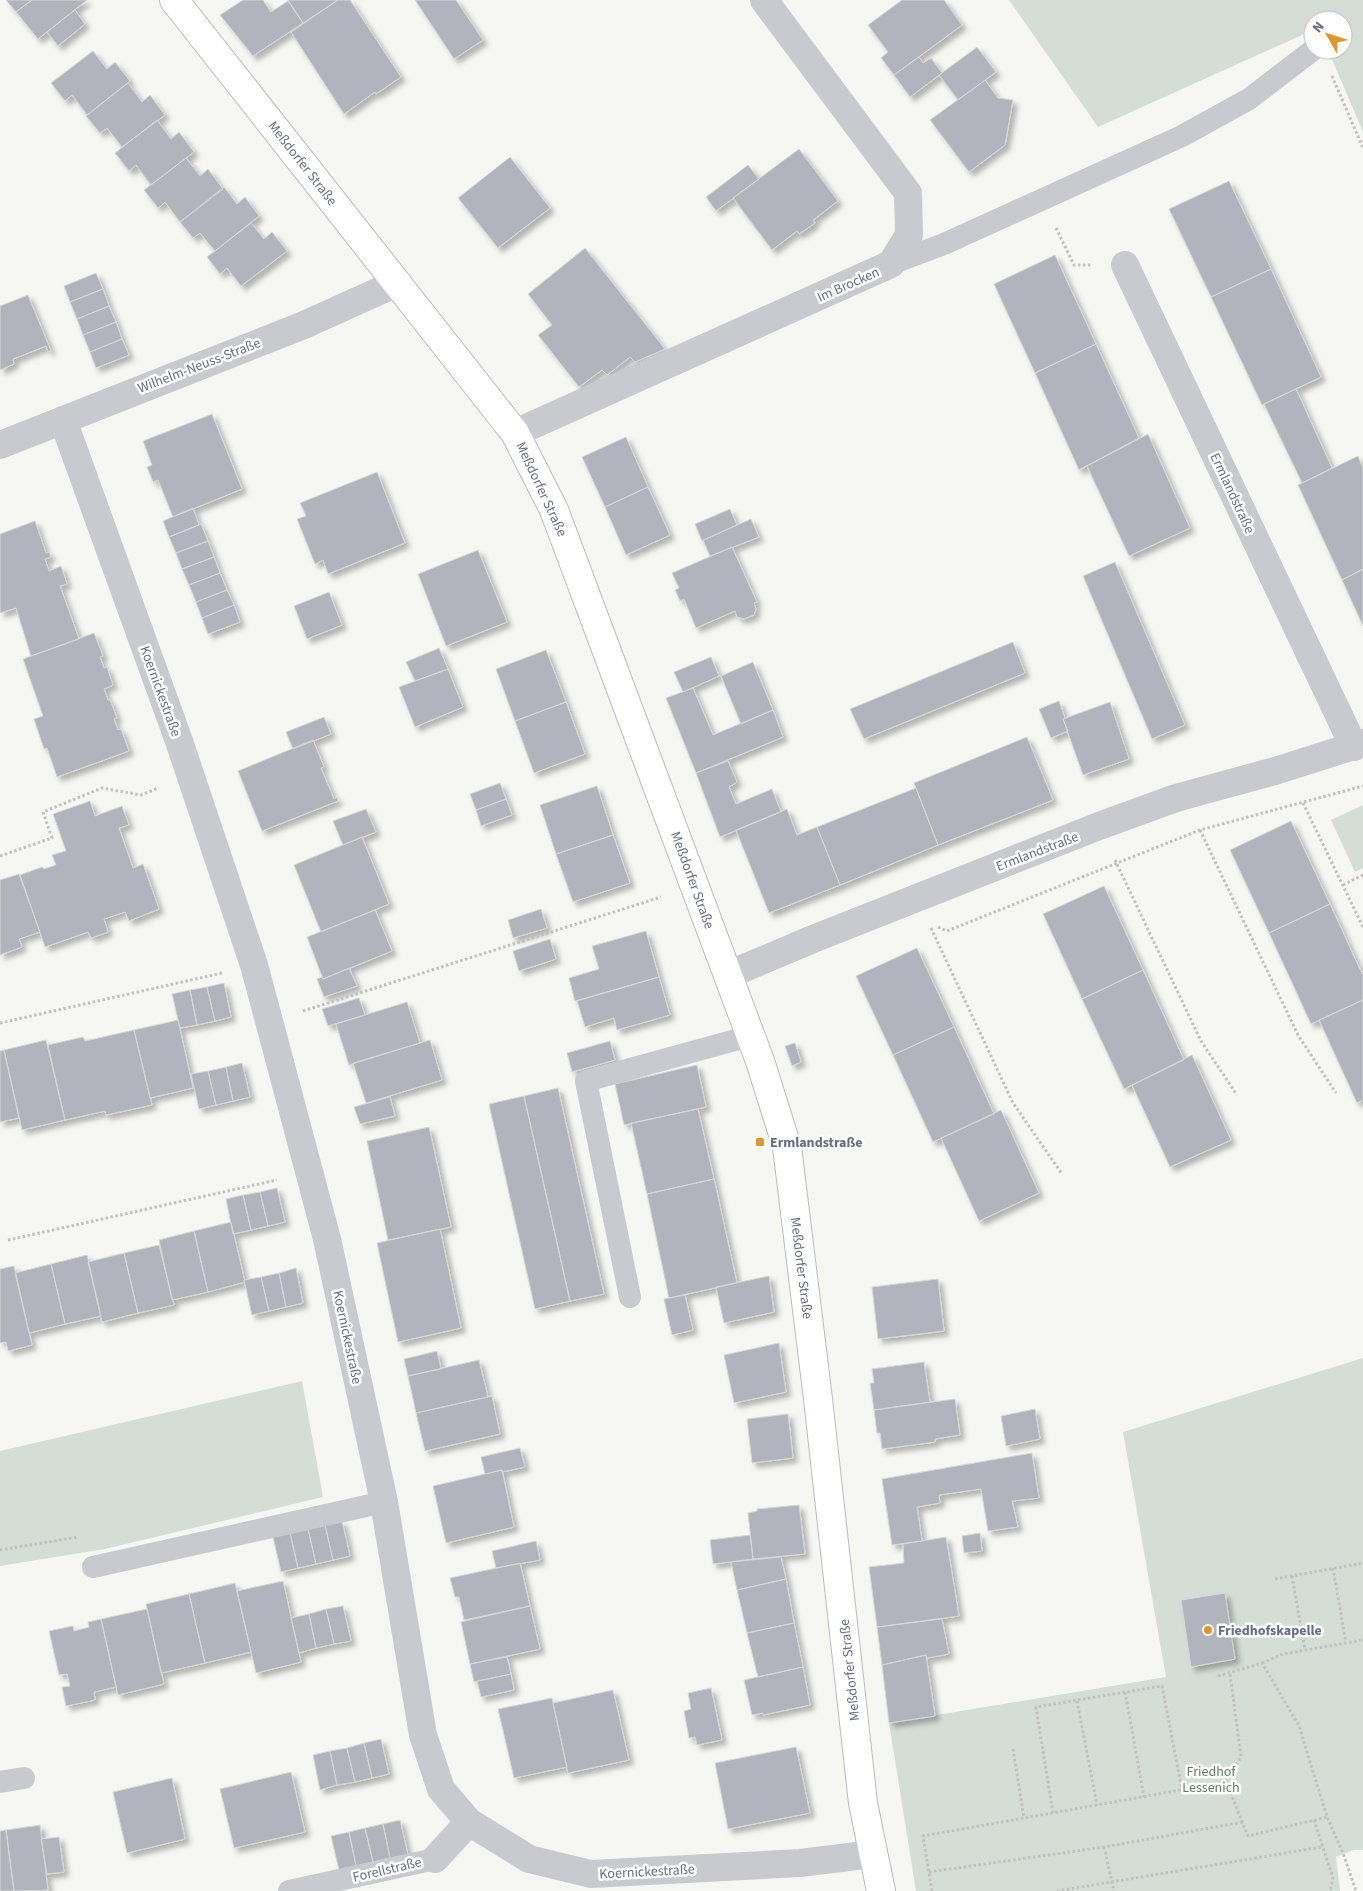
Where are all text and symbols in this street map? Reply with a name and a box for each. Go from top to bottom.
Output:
north arrow [1303,10,1353,60]
text: N [1308,18,1329,37]
street label: Meßdorfer Straße [263,117,342,210]
street label: Im Brocken [814,262,883,308]
street label: Wilhelm-Neuss-Straße [135,333,264,399]
street label: Meßdorfer Straße [510,439,572,540]
street label: Ermlandstraße [1205,450,1260,537]
street label: Koernickestraße [134,643,186,740]
street label: Ermlandstraße [993,827,1082,877]
street label: Meßdorfer Straße [665,829,719,932]
place label: Ermlandstraße [770,1133,863,1153]
marker: Ermlandstraße [754,1136,766,1148]
street label: Meßdorfer Straße [785,1216,817,1320]
street label: Koernickestraße [327,1288,367,1386]
street label: Meßdorfer Straße [835,1618,865,1722]
place label: Friedhofskapelle [1218,1621,1322,1641]
marker: Friedhofskapelle [1202,1624,1214,1636]
park label: Friedhof Lessenich [1182,1762,1240,1798]
street label: Forellstraße [351,1852,424,1888]
street label: Koernickestraße [599,1860,695,1884]

